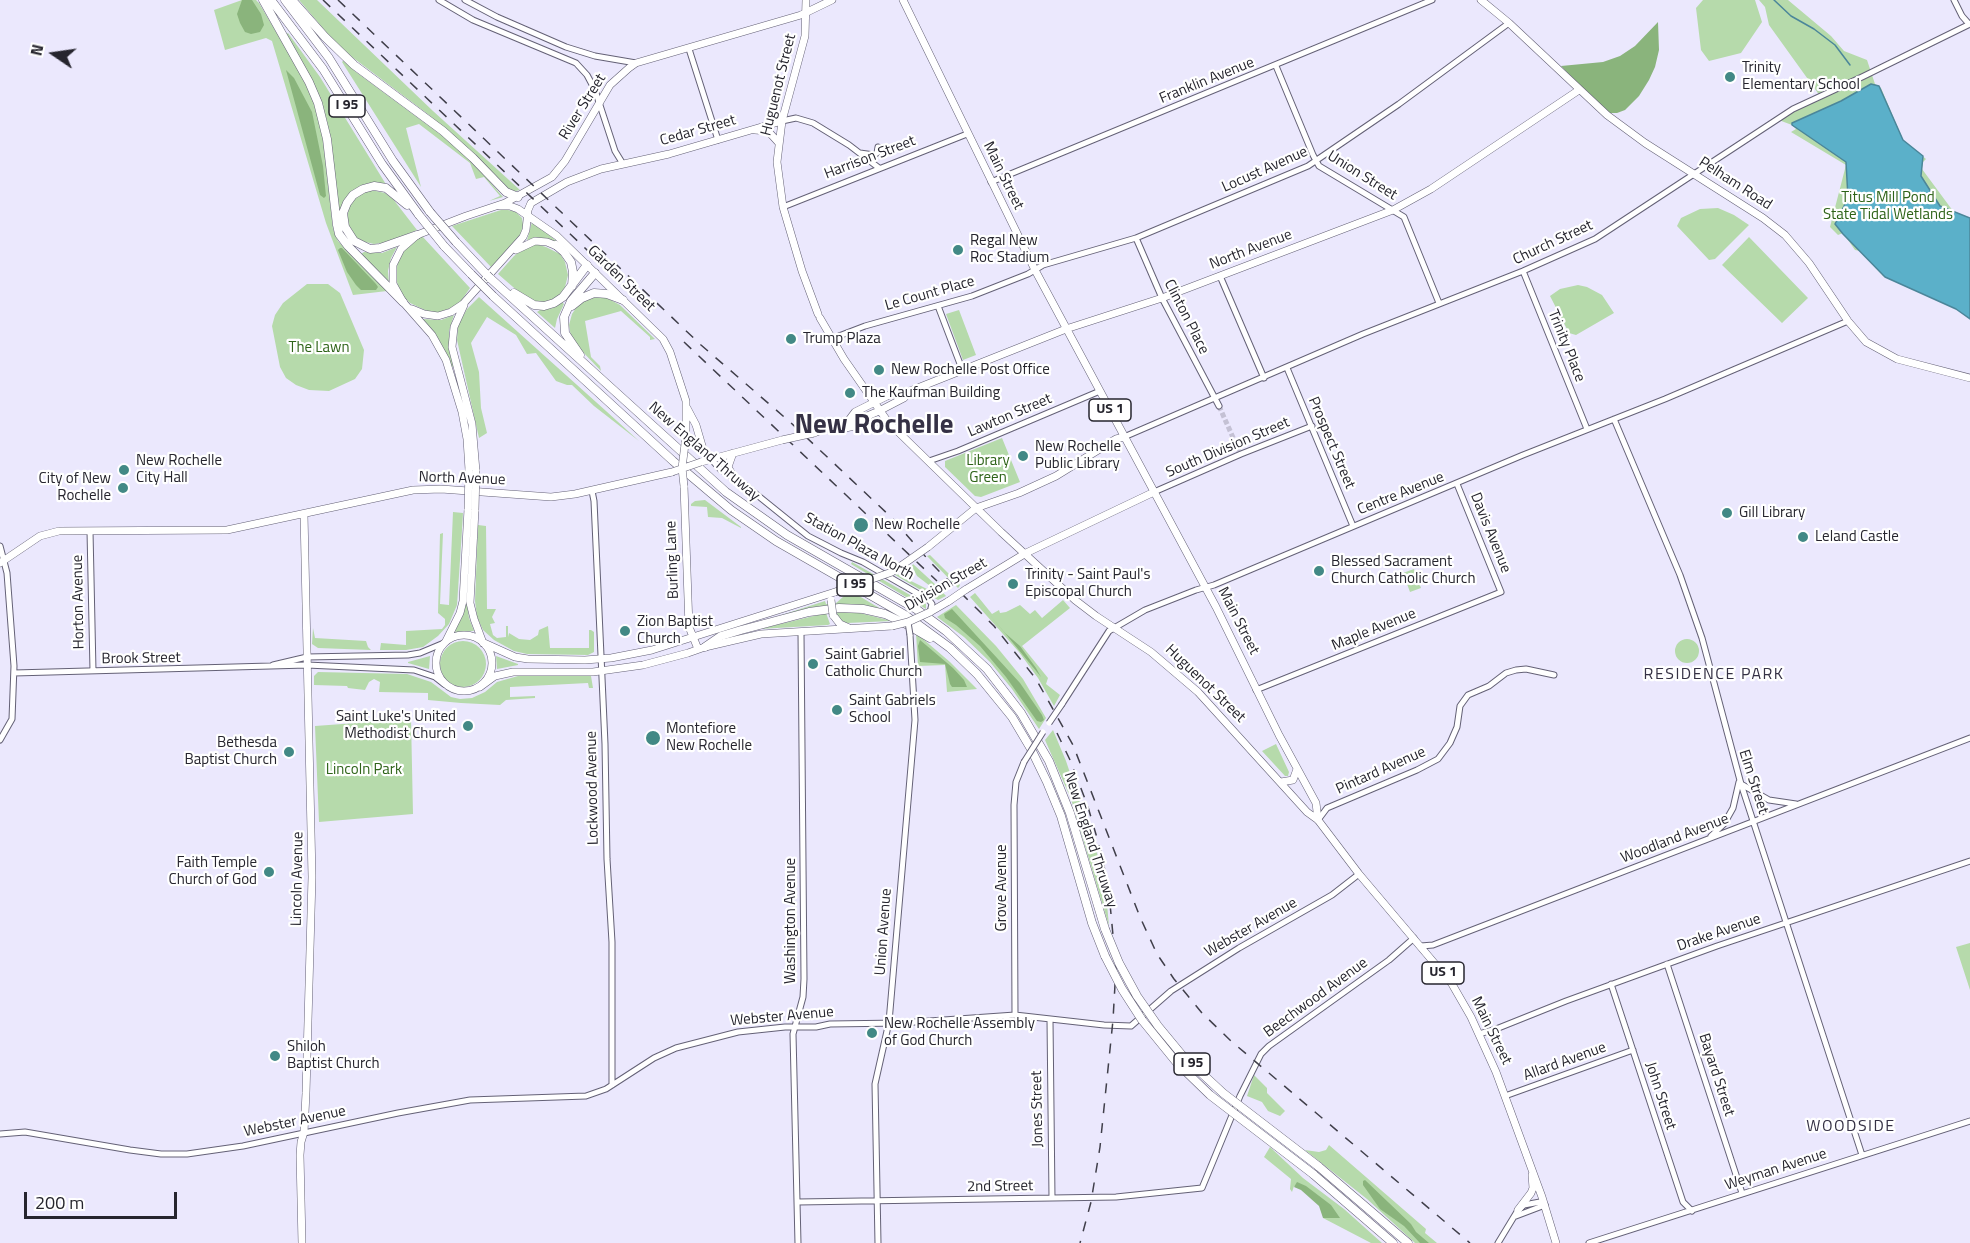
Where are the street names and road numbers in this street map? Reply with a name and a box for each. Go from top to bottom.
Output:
street label: Huguenot Street [758,32,800,138]
street label: Franklin Avenue [1157,54,1257,108]
street label: River Street [556,71,610,143]
road number: I 95 [329,95,365,117]
street label: Cedar Street [658,112,738,150]
street label: Harrison Street [822,132,918,184]
street label: Main Street [979,139,1027,213]
street label: Locust Avenue [1219,143,1311,197]
street label: Union Street [1324,147,1400,205]
street label: Pelham Road [1695,154,1775,214]
street label: Church Street [1510,217,1596,269]
street label: North Avenue [1207,226,1295,274]
street label: Garden Street [583,242,659,316]
street label: Le Count Place [883,273,977,315]
street label: Clinton Place [1160,277,1212,357]
street label: Trinity Place [1543,307,1589,385]
street label: Lawton Street [965,390,1055,442]
street label: Prospect Street [1304,394,1358,492]
street label: New England Thruway [645,399,763,505]
road number: US 1 [1089,399,1131,421]
street label: South Division Street [1164,414,1292,482]
street label: North Avenue [418,468,506,490]
street label: Centre Avenue [1355,468,1447,520]
street label: Davis Avenue [1466,490,1514,576]
street label: Station Plaza North [801,509,917,585]
street label: Burling Lane [663,520,683,600]
street label: Division Street [902,554,990,616]
street label: Horton Avenue [69,555,89,649]
road number: I 95 [837,574,873,596]
street label: Main Street [1213,584,1263,658]
street label: Maple Avenue [1329,605,1419,655]
street label: Huguenot Street [1161,641,1249,727]
street label: Brook Street [101,649,181,669]
street label: Lockwood Avenue [583,731,603,845]
street label: Pintard Avenue [1333,743,1429,799]
street label: Elm Street [1734,748,1772,816]
street label: New England Thruway [1060,770,1120,910]
street label: Woodland Avenue [1619,810,1731,868]
street label: Lincoln Avenue [288,832,308,926]
street label: Grove Avenue [993,845,1011,931]
street label: Washington Avenue [782,858,800,984]
street label: Union Avenue [872,888,896,976]
street label: Webster Avenue [1202,894,1300,962]
street label: Drake Avenue [1675,910,1763,956]
street label: Beechwood Avenue [1260,954,1372,1042]
road number: US 1 [1422,962,1464,984]
street label: Main Street [1467,994,1515,1068]
street label: Webster Avenue [730,1004,834,1030]
street label: Bayard Street [1694,1031,1738,1119]
street label: Allard Avenue [1521,1039,1609,1085]
road number: I 95 [1174,1053,1210,1075]
street label: John Street [1641,1060,1679,1132]
street label: Jones Street [1028,1070,1048,1148]
street label: Webster Avenue [242,1102,348,1142]
street label: Weyman Avenue [1723,1145,1829,1195]
street label: 2nd Street [967,1177,1033,1197]

